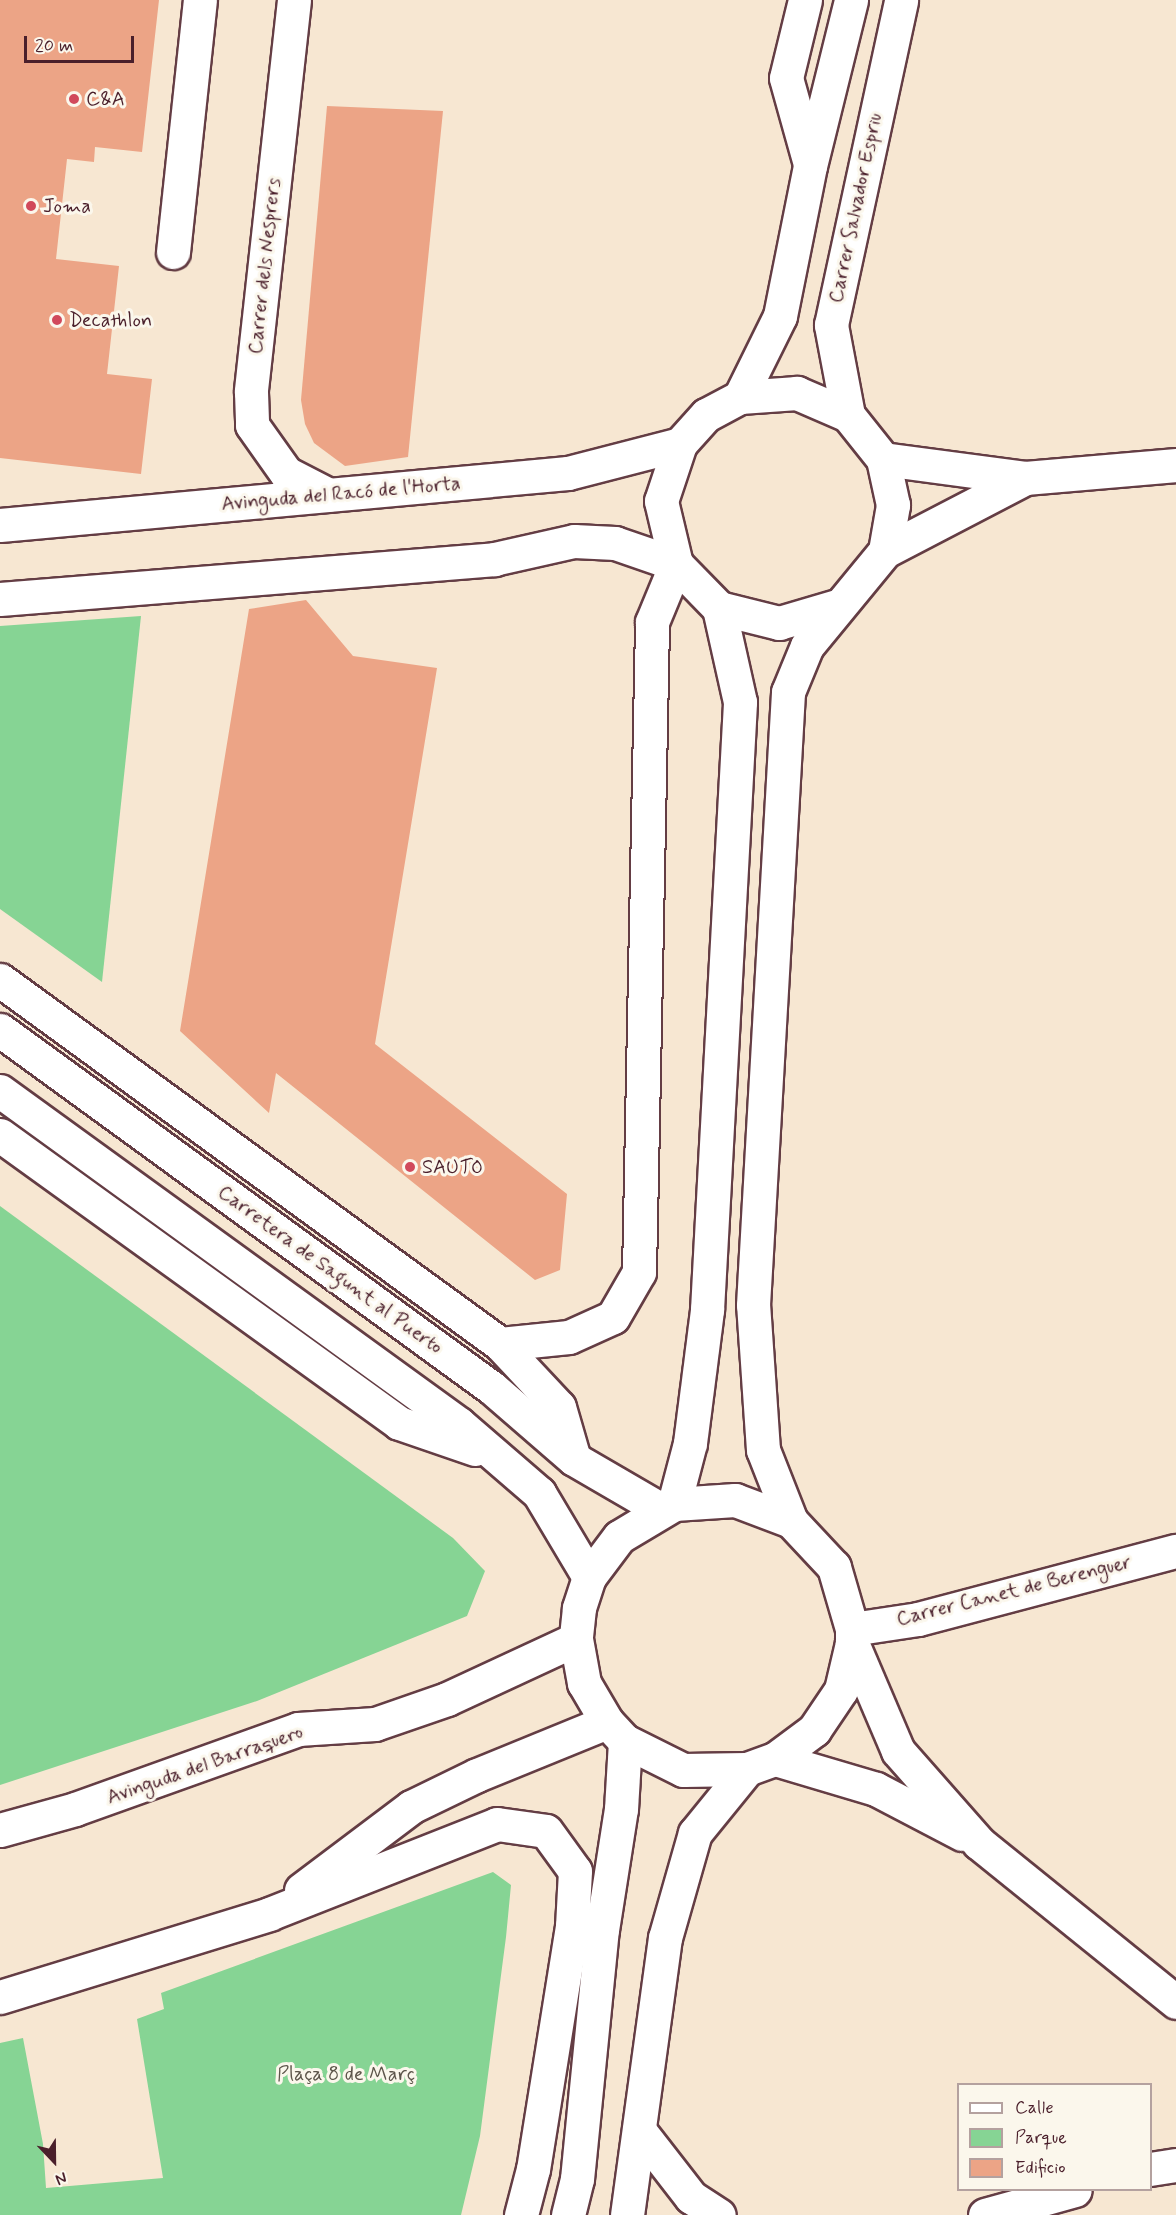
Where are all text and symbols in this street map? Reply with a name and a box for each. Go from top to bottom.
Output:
scale bar [27,24,136,62]
text: 20 m [35,34,73,58]
place label: C&A [86,87,125,111]
marker: C&A [67,92,81,106]
street label: Carrer Salvador Espriu [824,111,888,305]
street label: Carrer dels Nesprers [244,178,286,354]
place label: Joma [43,194,91,218]
marker: Joma [24,199,38,213]
place label: Decathlon [69,308,152,332]
marker: Decathlon [50,313,64,327]
street label: Avinguda del Racó de l'Horta [221,472,461,516]
place label: SAUTO [422,1155,483,1179]
marker: SAUTO [403,1160,417,1174]
street label: Carretera de Sagunt al Puerto [215,1182,445,1358]
street label: Carrer Canet de Berenguer [894,1550,1134,1632]
street label: Avinguda del Barraquero [103,1720,307,1810]
park label: Plaça 8 de Març [278,2062,414,2086]
legend [957,2083,1152,2191]
text: Calle [1015,2096,1054,2120]
text: Parque [1015,2126,1067,2150]
north arrow [24,2131,84,2191]
text: Edificio [1015,2156,1066,2180]
text: N [52,2166,70,2190]

